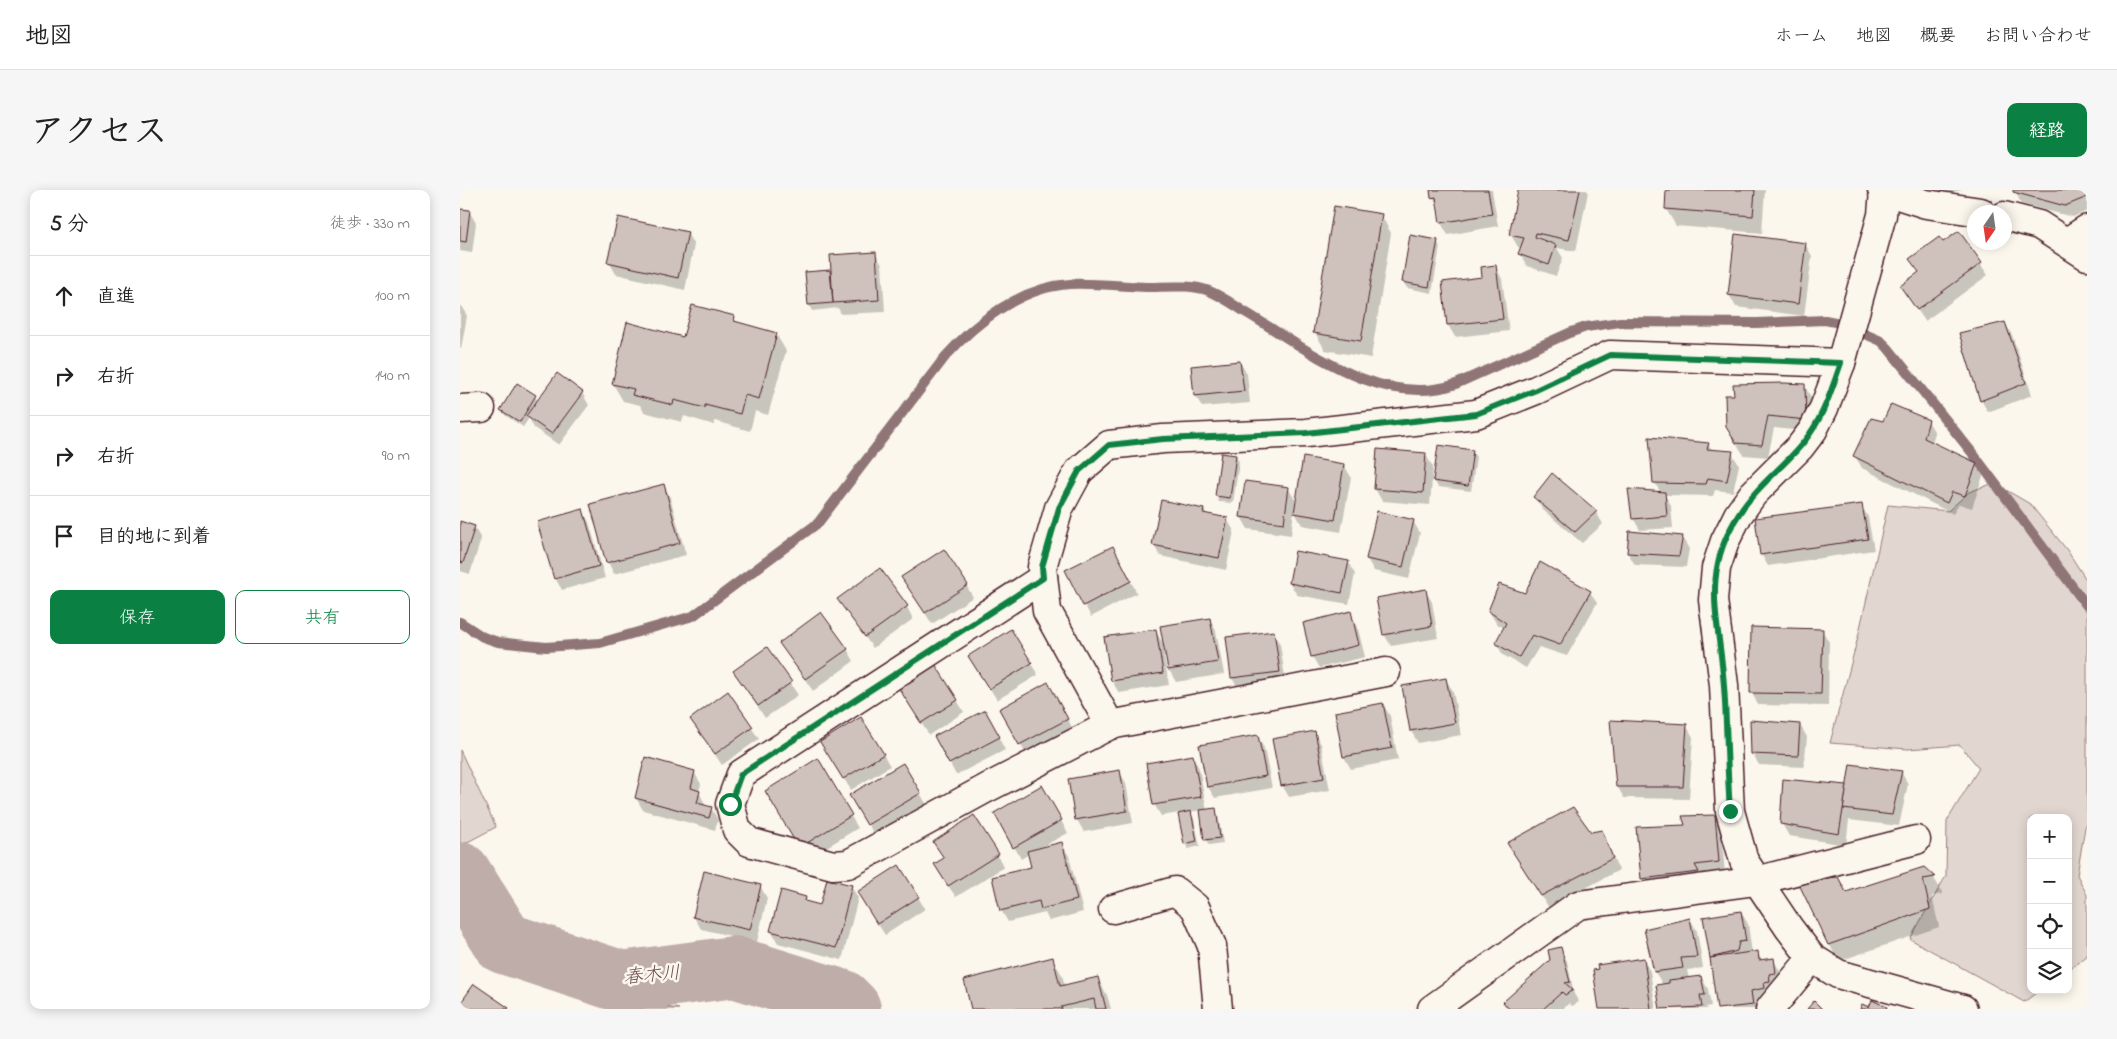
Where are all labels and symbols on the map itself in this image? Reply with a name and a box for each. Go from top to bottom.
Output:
north arrow [1967,205,2012,250]
route start [719,793,742,816]
route end [1719,800,1742,823]
water label: 春木川 [622,960,682,992]

